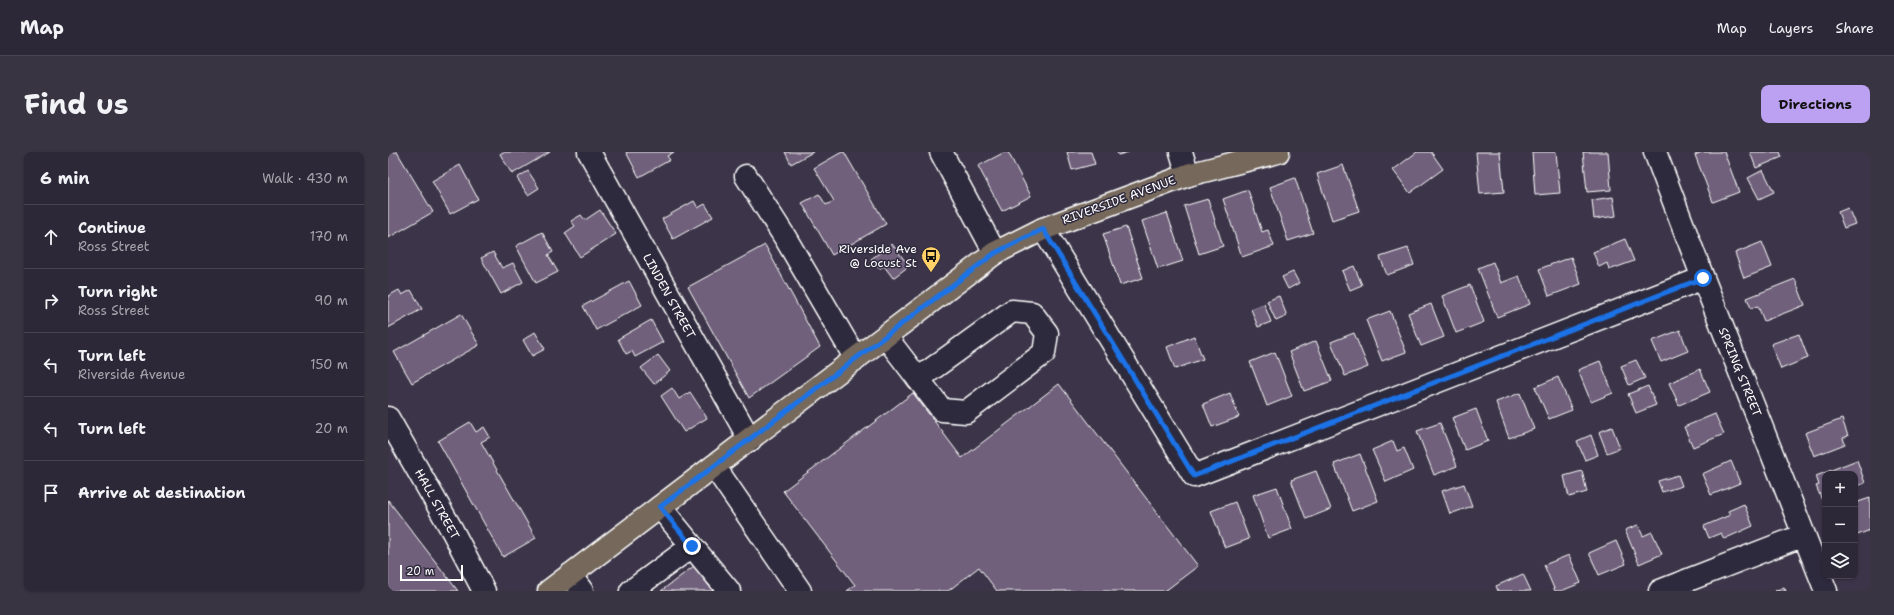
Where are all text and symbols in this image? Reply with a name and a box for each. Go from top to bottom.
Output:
text: Map [20,15,64,40]
text: Map [1717,19,1747,37]
text: Layers [1769,19,1813,37]
text: Share [1835,19,1874,37]
text: Find us [24,85,129,123]
button: Directions [1761,85,1870,123]
text: 6 min [40,167,90,189]
text: Walk · 430 m [262,170,348,187]
street label: RIVERSIDE AVENUE [1060,172,1178,228]
text: Continue [78,218,146,238]
icon: ahead [40,226,62,248]
text: 170 m [310,228,348,245]
text: Ross Street [78,238,150,255]
place label: Riverside Ave @ Locust St [839,241,917,271]
bus stop icon: Riverside Ave @ Locust St [920,245,942,273]
street label: LINDEN STREET [639,251,699,342]
route start [1694,269,1712,287]
text: Turn right [78,282,158,302]
icon: right [40,290,62,312]
text: 90 m [314,292,348,309]
text: Ross Street [78,302,150,319]
street label: SPRING STREET [1715,325,1765,419]
text: Turn left [78,346,146,366]
icon: left [40,354,62,376]
text: 150 m [310,356,348,373]
text: Riverside Avenue [78,366,185,383]
icon: left [40,418,62,440]
text: Turn left [78,419,146,439]
text: 20 m [315,420,348,437]
street label: HALL STREET [411,466,463,543]
map controls [1822,471,1858,579]
button: + [1822,471,1858,507]
icon: arrive [40,482,62,504]
text: Arrive at destination [78,483,246,503]
button: − [1822,507,1858,543]
route end [683,537,701,555]
button: layers [1822,543,1858,579]
scale bar [400,563,463,582]
text: 20 m [406,564,434,579]

